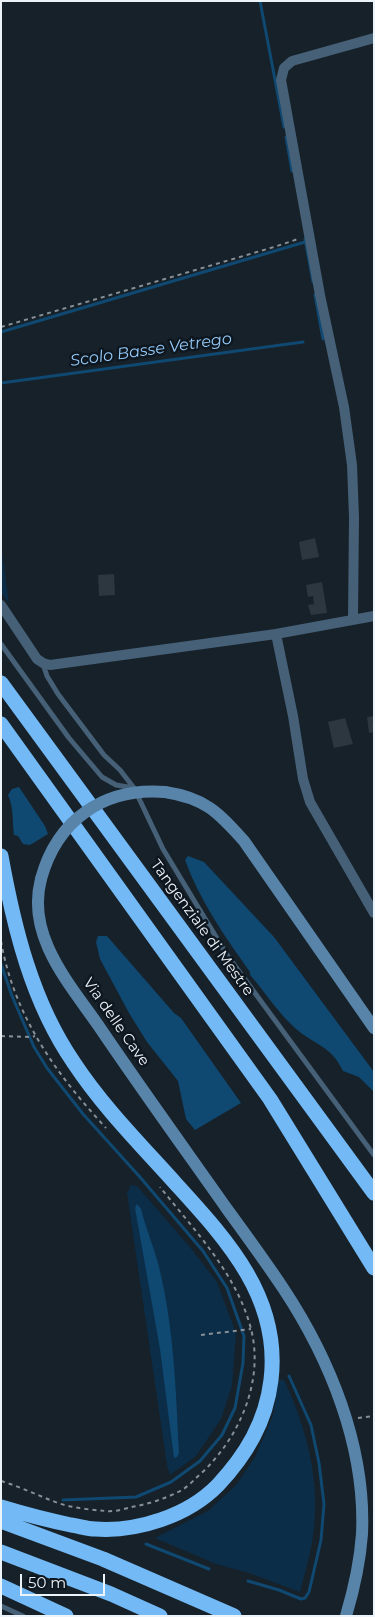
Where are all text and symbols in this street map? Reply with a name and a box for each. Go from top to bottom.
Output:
water label: Scolo Basse Vetrego [69,329,233,371]
street label: Tangenziale di Mestre [147,856,257,1000]
street label: Via delle Cave [79,974,153,1070]
scale bar [22,1564,108,1596]
text: 50 m [28,1573,66,1592]

